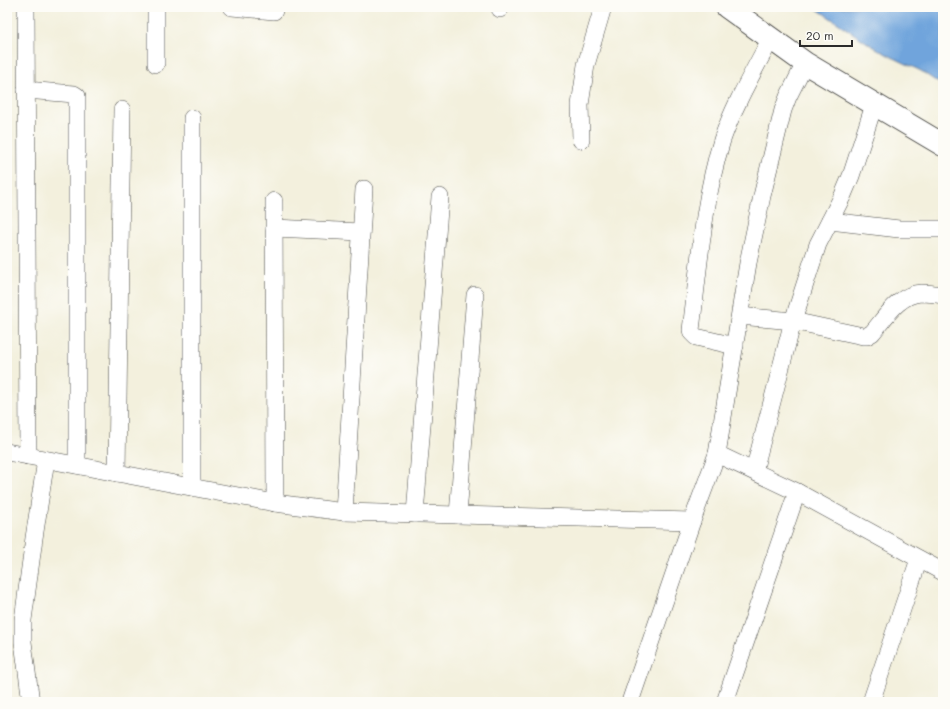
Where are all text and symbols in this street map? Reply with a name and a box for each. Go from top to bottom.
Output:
scale bar [800,22,852,48]
text: 20 m [806,27,834,43]

